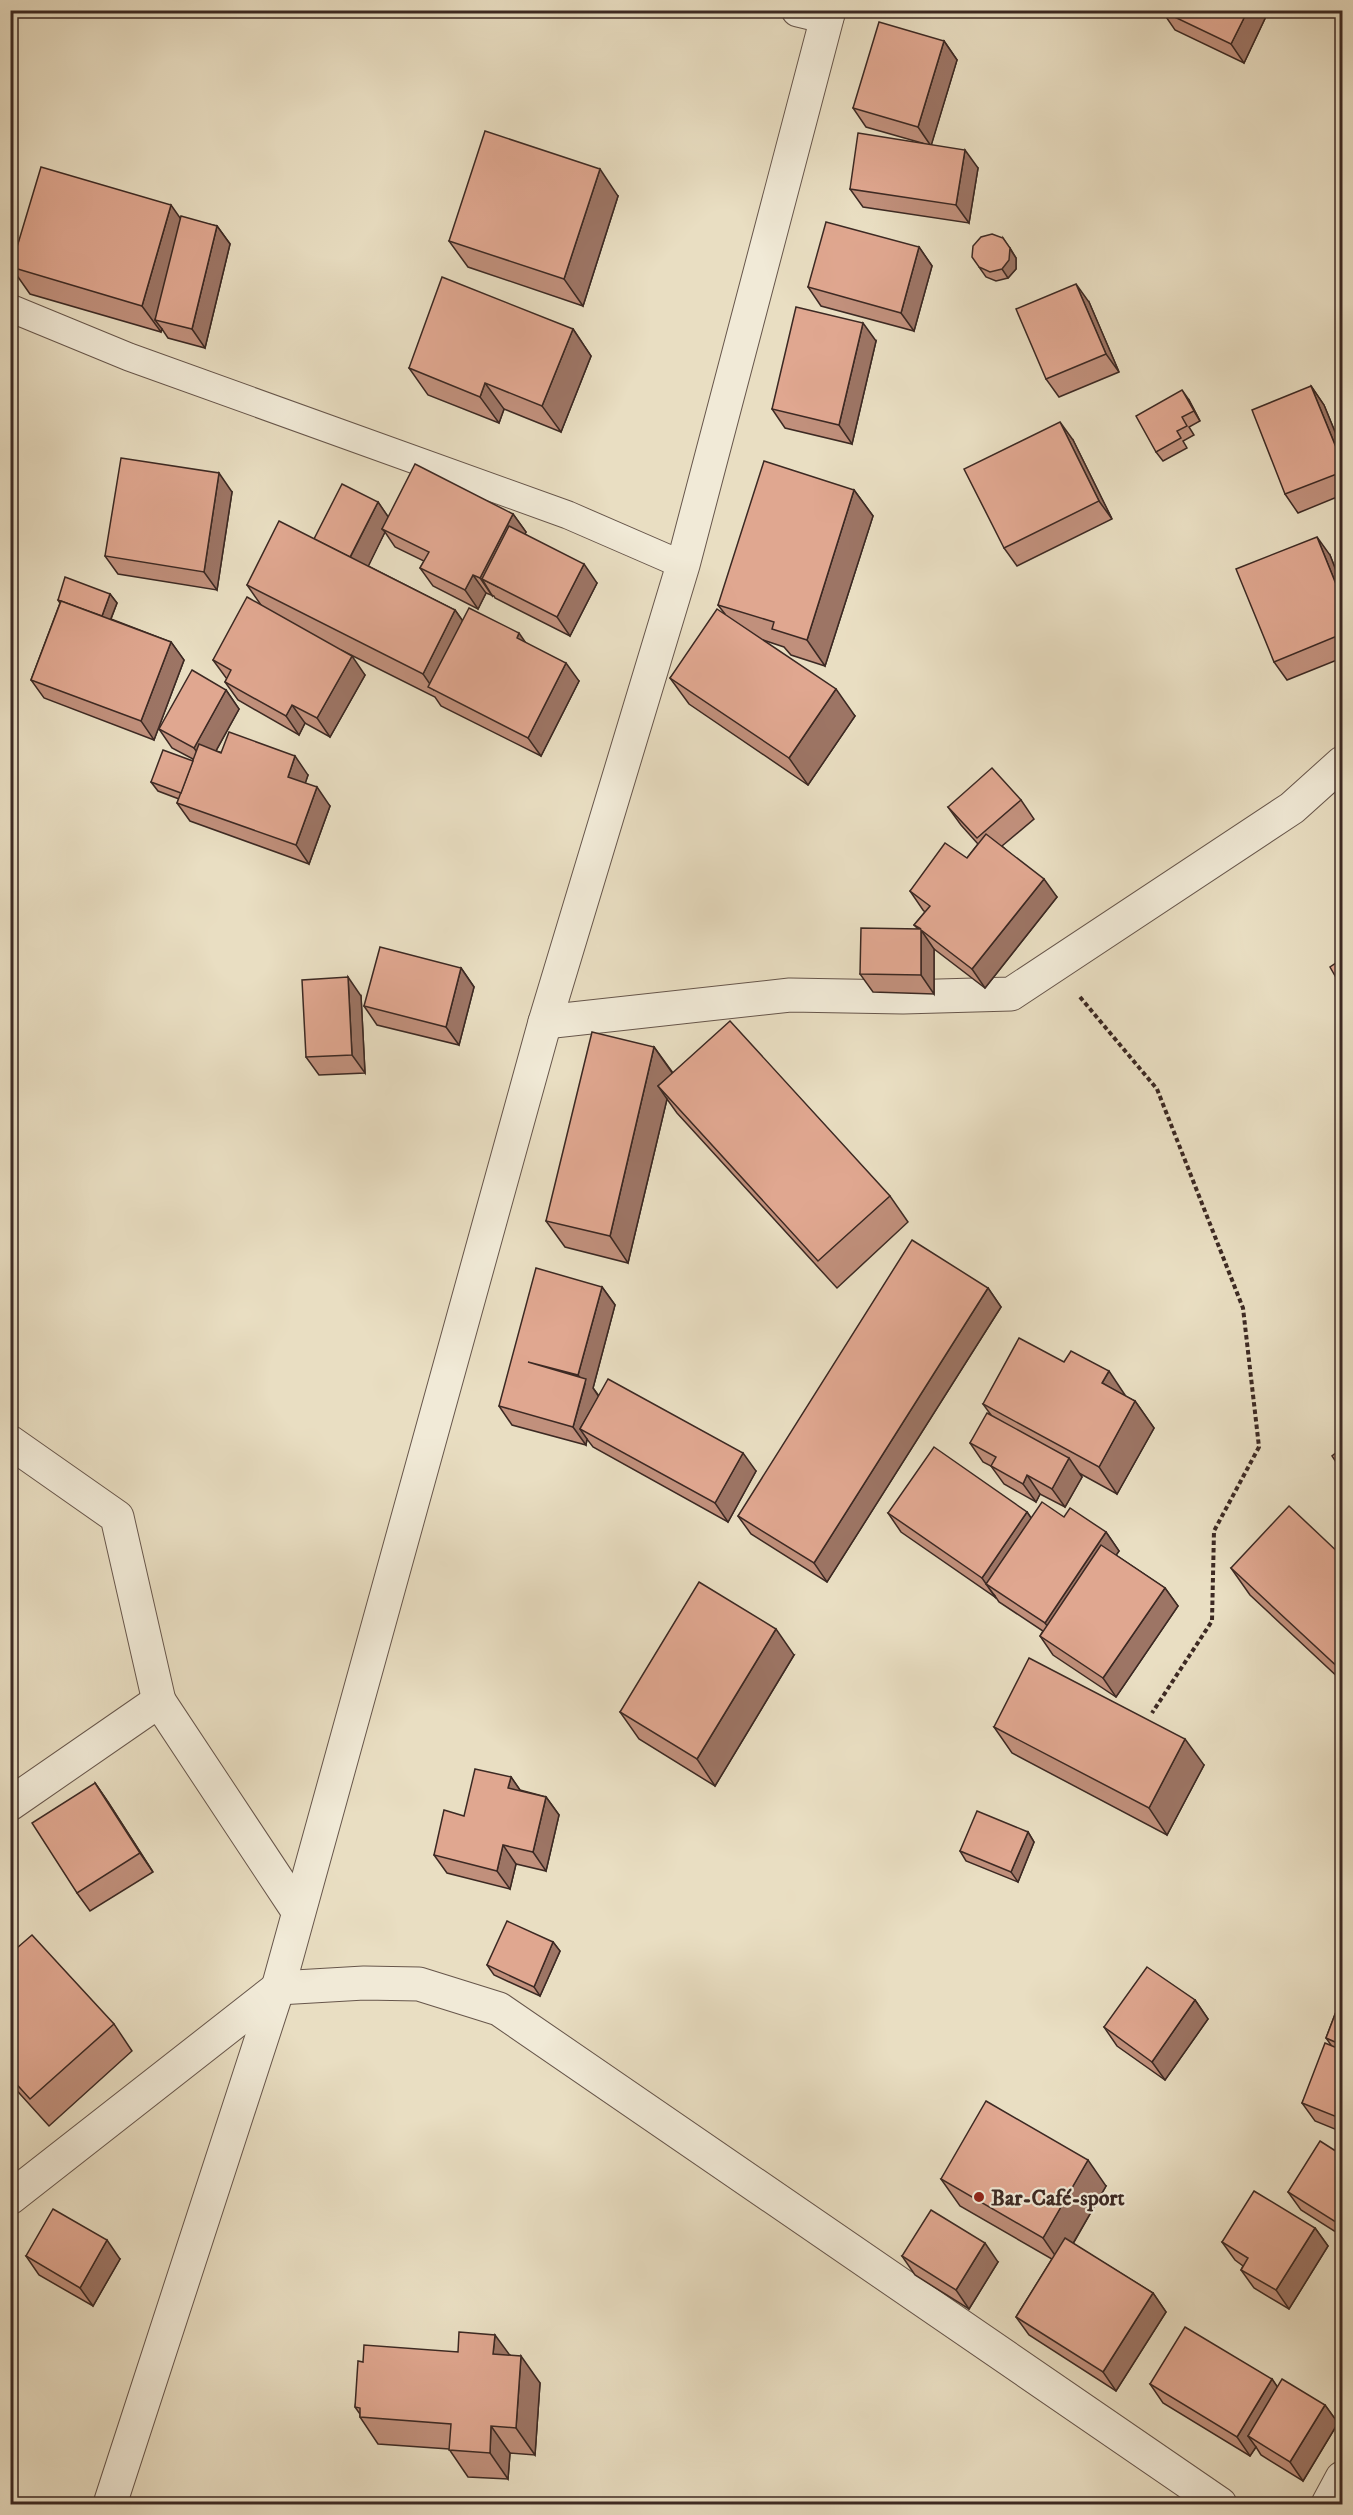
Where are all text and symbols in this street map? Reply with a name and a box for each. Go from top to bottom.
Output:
place label: Bar-Café-sport [991,2185,1125,2212]
marker: Bar-Café-sport [972,2190,986,2204]

